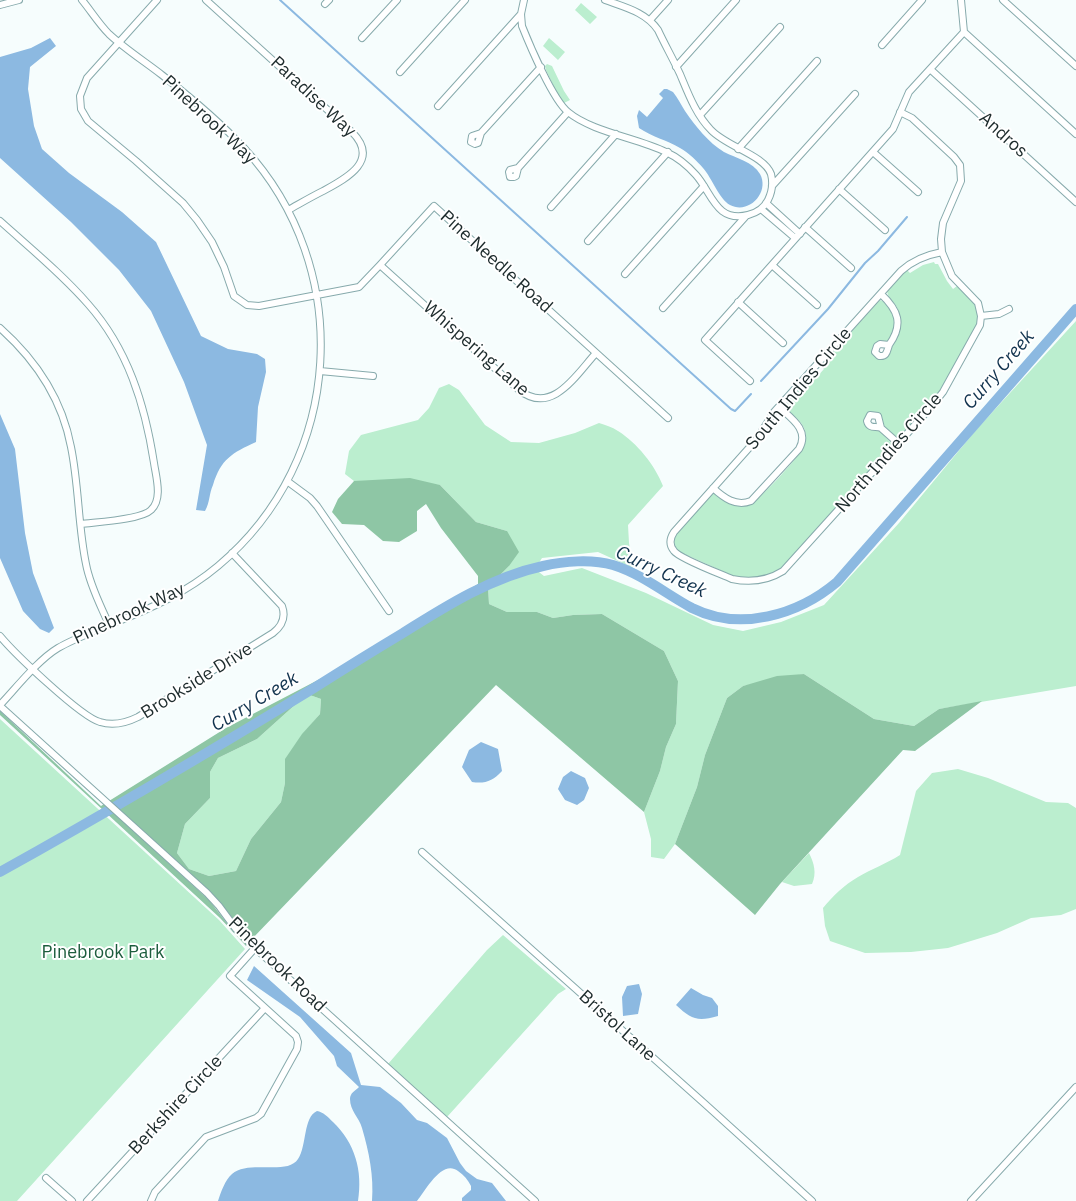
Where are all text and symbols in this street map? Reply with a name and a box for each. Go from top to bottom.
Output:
street label: Paradise Way [266,52,360,142]
street label: Pinebrook Way [157,71,261,169]
street label: Andros [974,108,1032,162]
street label: Pine Needle Road [436,206,556,318]
street label: Whispering Lane [418,297,534,401]
street label: South Indies Circle [742,324,856,454]
water label: Curry Creek [958,326,1040,414]
street label: North Indies Circle [831,389,947,517]
water label: Curry Creek [612,541,710,603]
street label: Pinebrook Way [70,579,188,649]
street label: Brookside Drive [137,638,257,724]
water label: Curry Creek [207,667,303,737]
street label: Pinebrook Road [224,913,330,1017]
park label: Pinebrook Park [42,942,164,964]
street label: Bristol Lane [574,986,660,1066]
street label: Berkshire Circle [125,1051,227,1159]

